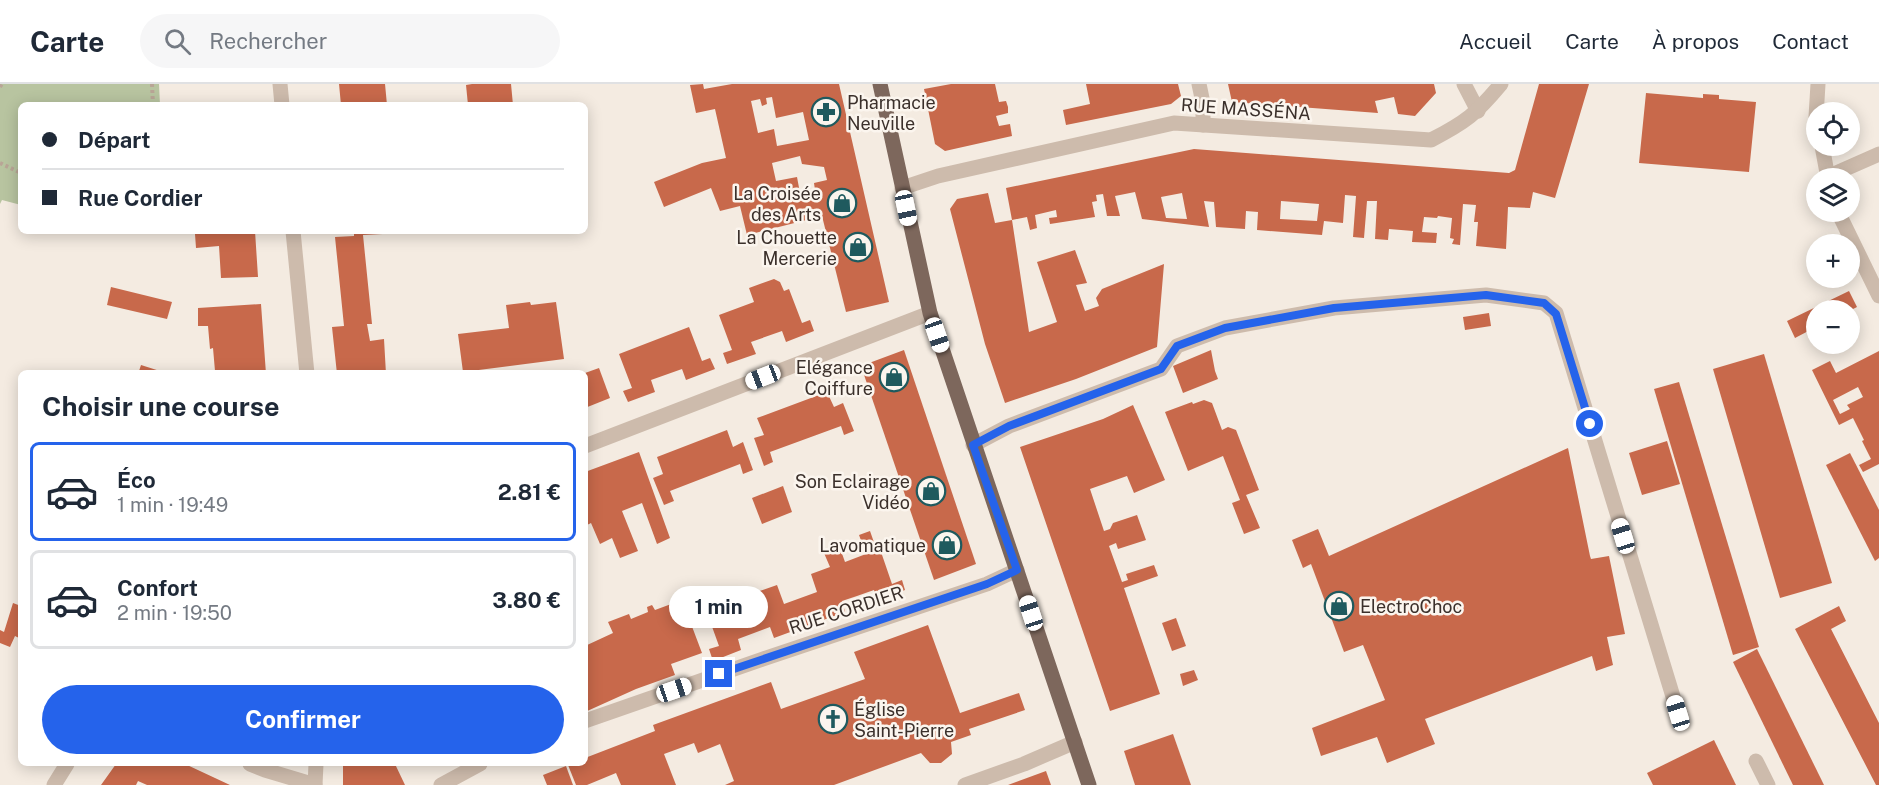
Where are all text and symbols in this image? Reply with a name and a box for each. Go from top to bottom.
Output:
search box [140,14,560,68]
text: Carte [30,25,104,58]
icon: search [161,25,194,58]
text: Rechercher [209,28,327,54]
text: Accueil [1459,29,1532,54]
text: Carte [1565,29,1619,54]
text: À propos [1652,29,1739,54]
text: Contact [1772,29,1849,54]
place label: Pharmacie Neuville [847,92,936,134]
street label: RUE MASSÉNA [1180,93,1312,124]
pharmacy icon: Pharmacie Neuville [810,96,842,128]
map controls [1806,102,1860,354]
button: locate [1806,102,1860,156]
text: Départ [78,127,150,153]
button: layers [1806,168,1860,222]
place label: La Croisée des Arts [733,183,821,225]
text: Rue Cordier [78,185,202,211]
shop icon: La Croisée des Arts [826,187,858,219]
car [893,189,919,227]
place label: La Chouette Mercerie [736,227,837,269]
shop icon: La Chouette Mercerie [842,231,874,263]
button: + [1806,234,1860,288]
button: − [1806,300,1860,354]
car [923,315,951,355]
place label: Elégance Coiffure [796,357,873,399]
shop icon: Elégance Coiffure [878,361,910,393]
car [743,362,783,392]
text: Choisir une course [42,390,280,422]
route start [1576,410,1603,437]
icon: car [45,465,99,519]
text: Éco [117,467,156,493]
place label: Son Eclairage Vidéo [795,471,910,513]
shop icon: Son Eclairage Vidéo [915,475,947,507]
text: 2.81 € [498,479,561,505]
text: 1 min · 19:49 [117,493,228,517]
car [1609,516,1637,556]
shop icon: Lavomatique [931,529,963,561]
place label: Lavomatique [819,535,926,556]
icon: car [45,573,99,627]
text: Confort [117,575,198,601]
street label: RUE CORDIER [786,582,906,638]
text: 3.80 € [492,587,561,613]
callout: 1 min [670,587,768,629]
shop icon: ElectroChoc [1323,590,1355,622]
car [1017,593,1045,633]
text: 1 min [694,595,743,619]
place label: ElectroChoc [1360,596,1462,617]
text: 2 min · 19:50 [117,601,232,625]
route end [705,660,732,687]
car [654,676,694,704]
button: Confirmer [42,685,564,754]
car [1664,693,1692,733]
place label: Église Saint-Pierre [854,698,954,741]
church icon: Église Saint-Pierre [817,703,849,735]

